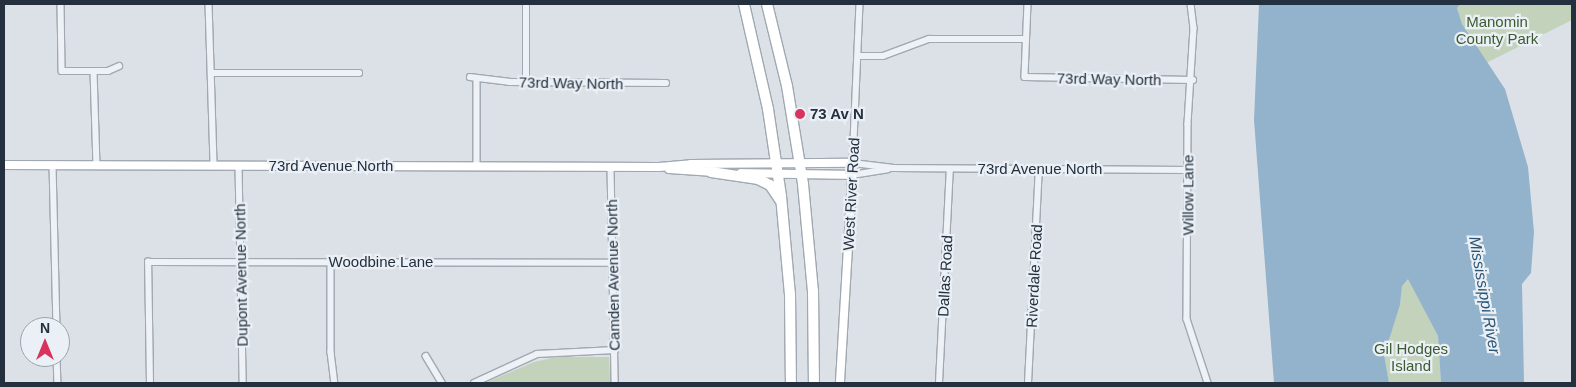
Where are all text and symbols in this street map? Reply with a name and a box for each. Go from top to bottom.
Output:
park label: Manomin County Park [1456,12,1538,47]
street label: 73rd Way North [1057,69,1161,89]
street label: 73rd Way North [519,73,623,93]
place label: 73 Av N [810,105,864,123]
marker: 73 Av N [794,108,806,120]
street label: West River Road [839,137,863,251]
street label: Willow Lane [1179,155,1197,235]
street label: 73rd Avenue North [268,157,394,175]
street label: 73rd Avenue North [977,160,1103,178]
street label: Camden Avenue North [603,199,623,351]
street label: Dupont Avenue North [231,203,251,347]
street label: Riverdale Road [1022,224,1046,328]
street label: Dallas Road [934,235,956,317]
water label: Mississippi River [1464,235,1504,355]
street label: Woodbine Lane [329,253,433,271]
north arrow [20,317,70,367]
text: N [40,320,50,336]
park label: Gil Hodges Island [1374,339,1448,374]

